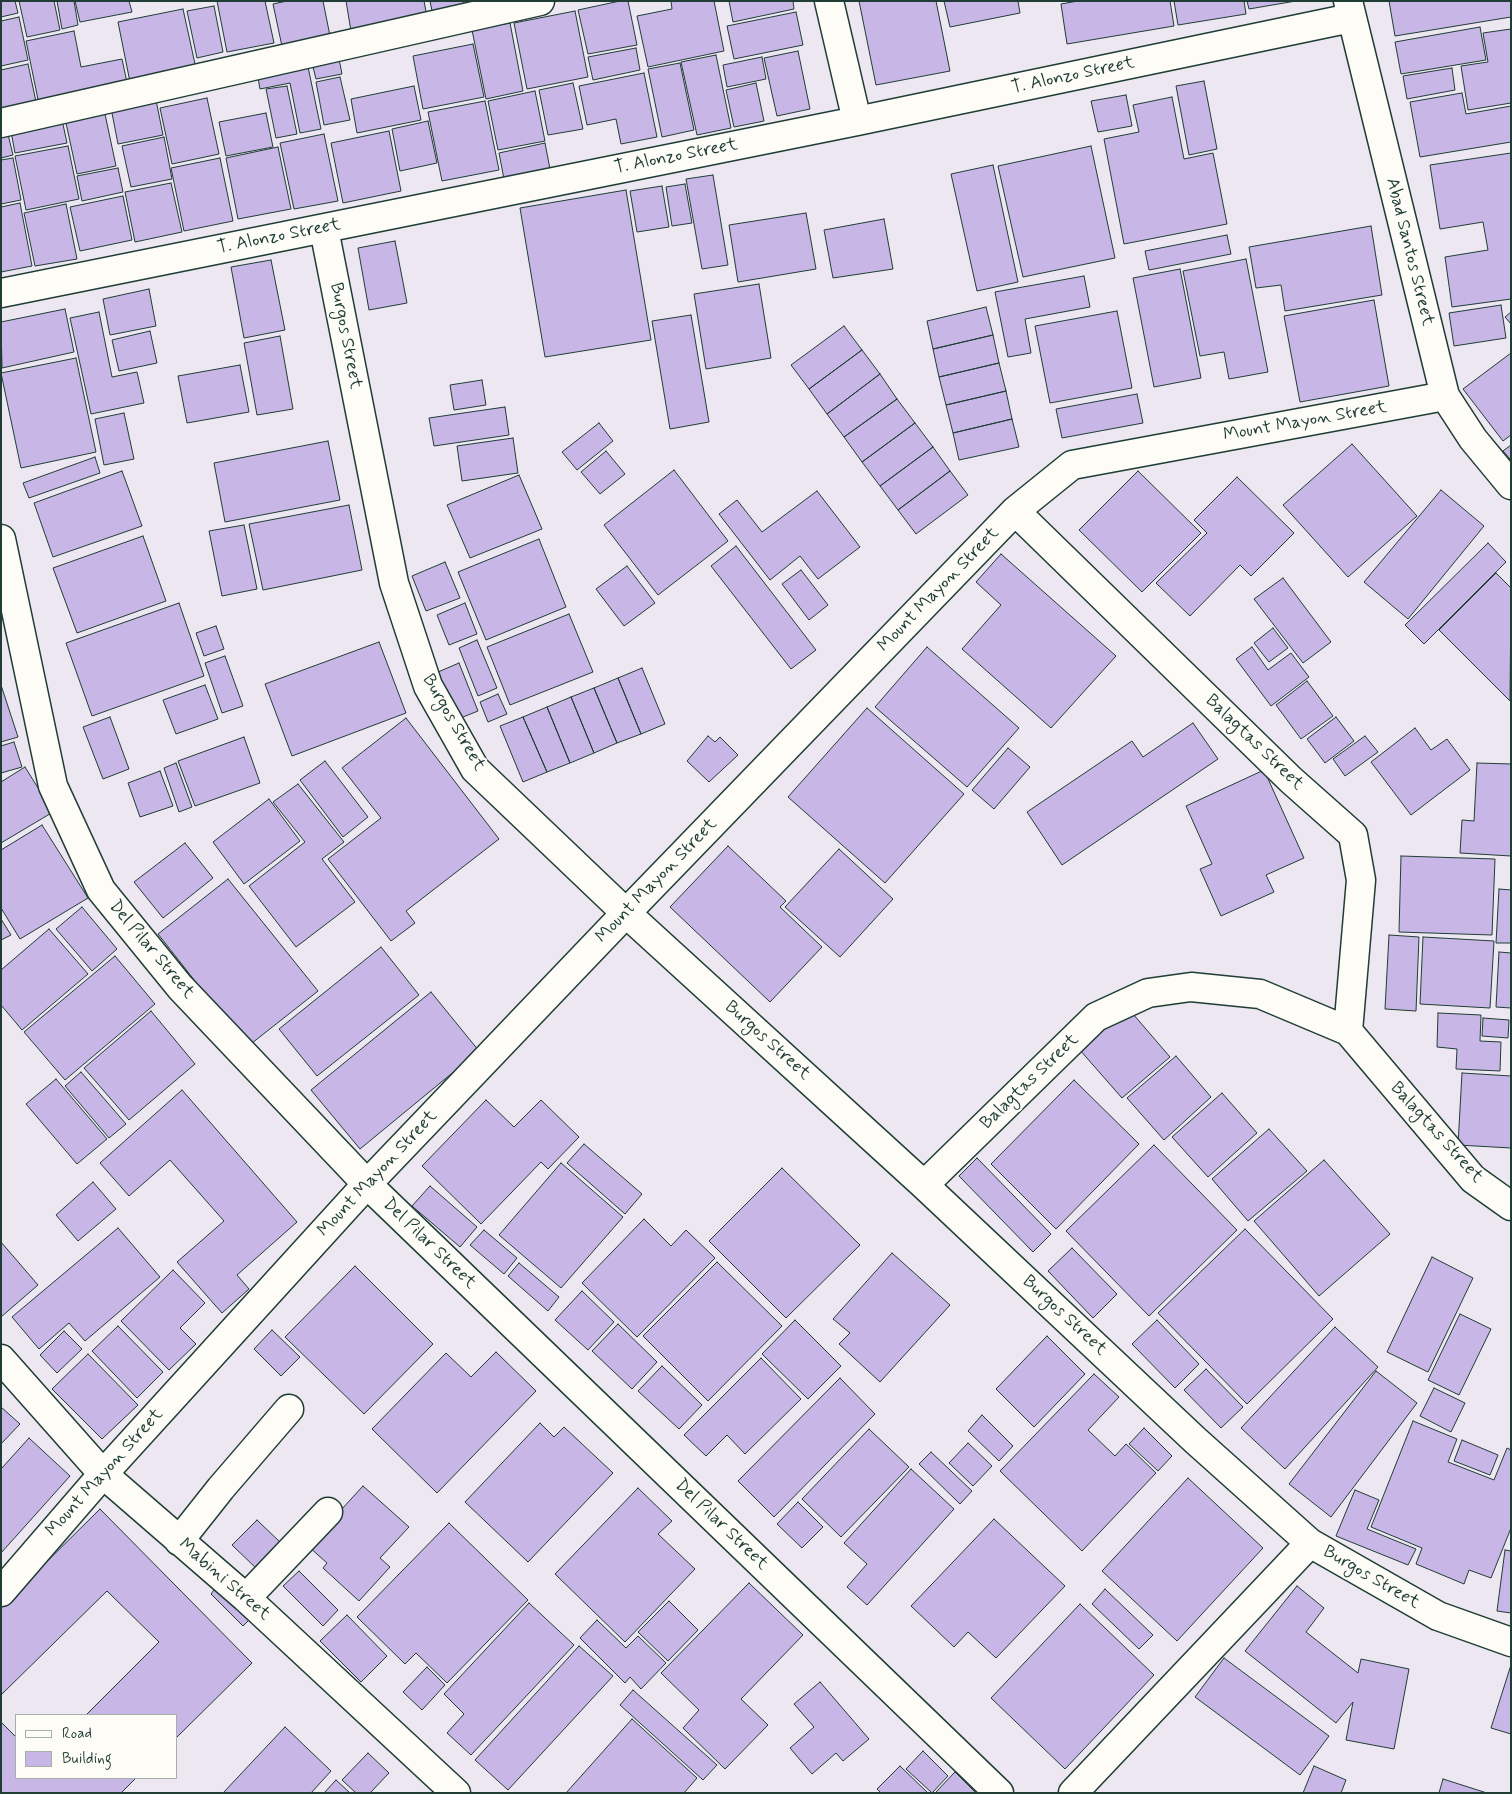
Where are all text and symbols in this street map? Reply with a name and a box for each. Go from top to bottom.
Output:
street label: T. Alonzo Street [1010,52,1136,100]
street label: T. Alonzo Street [612,134,740,180]
street label: Abad Santos Street [1380,176,1438,328]
street label: T. Alonzo Street [215,214,343,260]
street label: Burgos Street [324,281,366,391]
street label: Mount Mayon Street [1222,397,1388,447]
street label: Mount Mayon Street [874,523,1004,657]
street label: Burgos Street [417,671,489,775]
street label: Balagtas Street [1200,691,1308,795]
street label: Mount Mayon Street [592,814,722,948]
street label: Del Pilar Street [104,896,198,1004]
street label: Burgos Street [720,997,814,1085]
street label: Balagtas Street [976,1030,1084,1134]
street label: Balagtas Street [1385,1078,1487,1188]
street label: Mount Mayon Street [314,1106,442,1242]
street label: Del Pilar Street [378,1194,480,1294]
street label: Burgos Street [1017,1271,1111,1361]
street label: Mount Mayon Street [42,1404,168,1542]
street label: Del Pilar Street [670,1475,772,1575]
street label: Mabini Street [174,1534,274,1626]
street label: Burgos Street [1319,1542,1423,1614]
legend [15,1714,178,1779]
text: Road [62,1724,92,1744]
text: Building [62,1749,112,1769]

